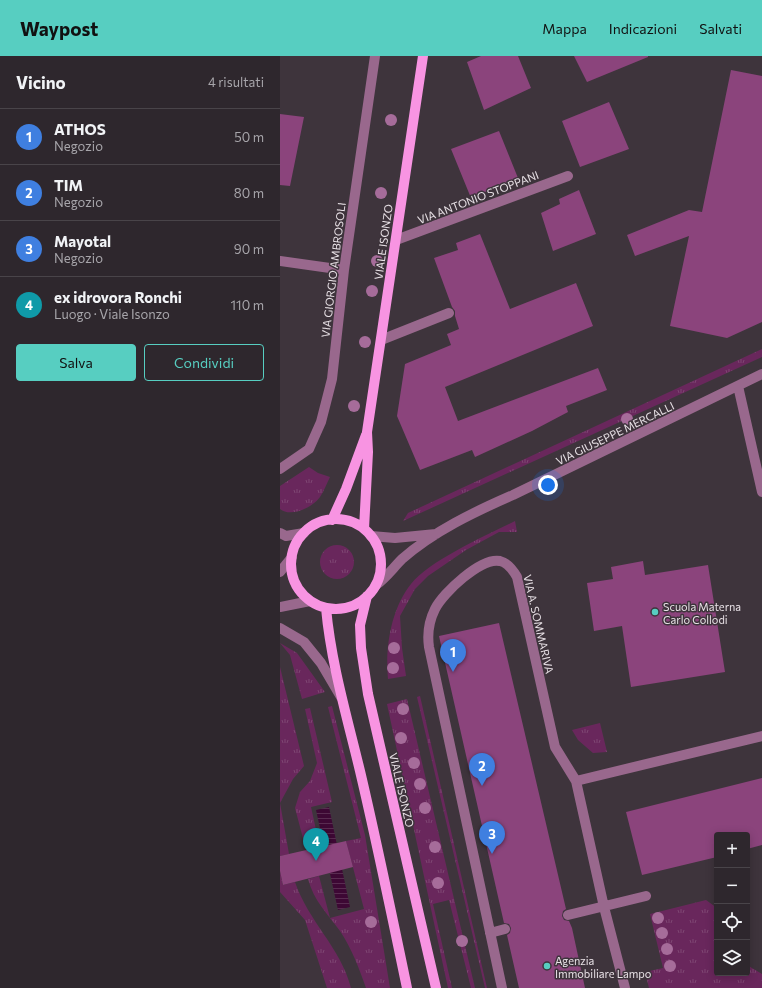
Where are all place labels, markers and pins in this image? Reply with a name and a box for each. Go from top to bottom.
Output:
place label: Scuola Materna Carlo Collodi [663,600,741,626]
marker: Scuola Materna Carlo Collodi [650,607,660,617]
pin: 1 [440,639,466,672]
pin: 2 [469,753,495,786]
pin: 3 [479,821,505,854]
pin: 4 [303,828,329,861]
place label: Agenzia Immobiliare Lampo [555,954,652,980]
marker: Agenzia Immobiliare Lampo [542,961,552,971]

